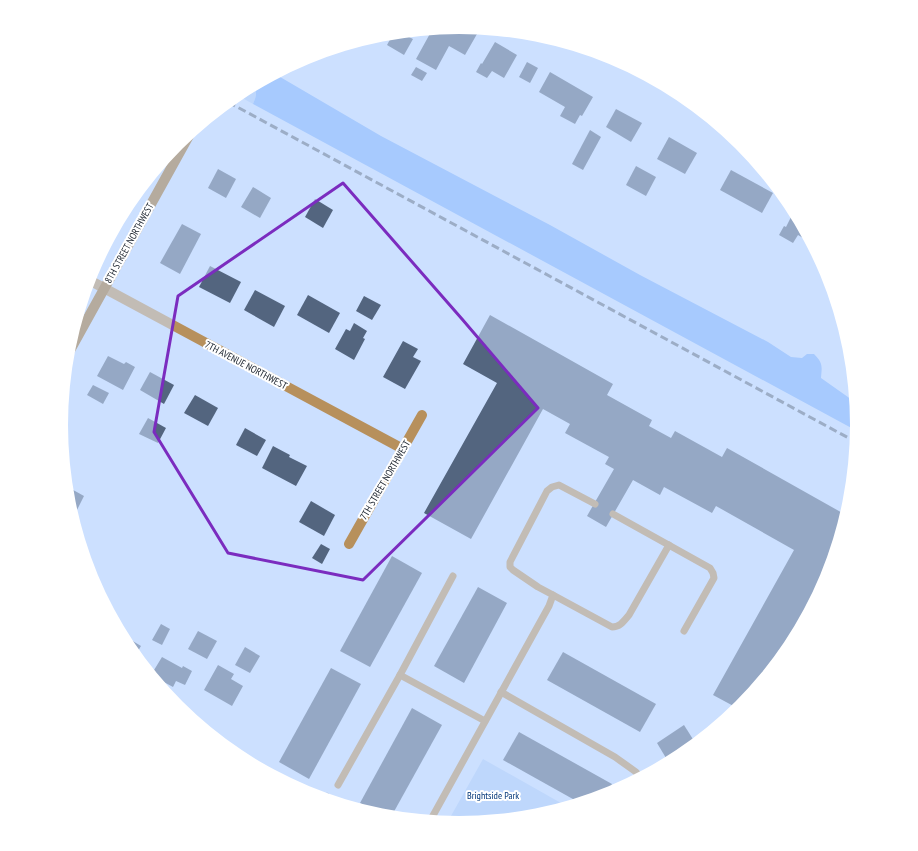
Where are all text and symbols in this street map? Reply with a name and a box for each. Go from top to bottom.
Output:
street label: 8TH STREET NORTHWEST [102,200,157,285]
street label: 7TH AVENUE NORTHWEST [203,338,290,392]
street label: 7TH STREET NORTHWEST [357,437,413,522]
park label: Brightside Park [467,789,519,802]

